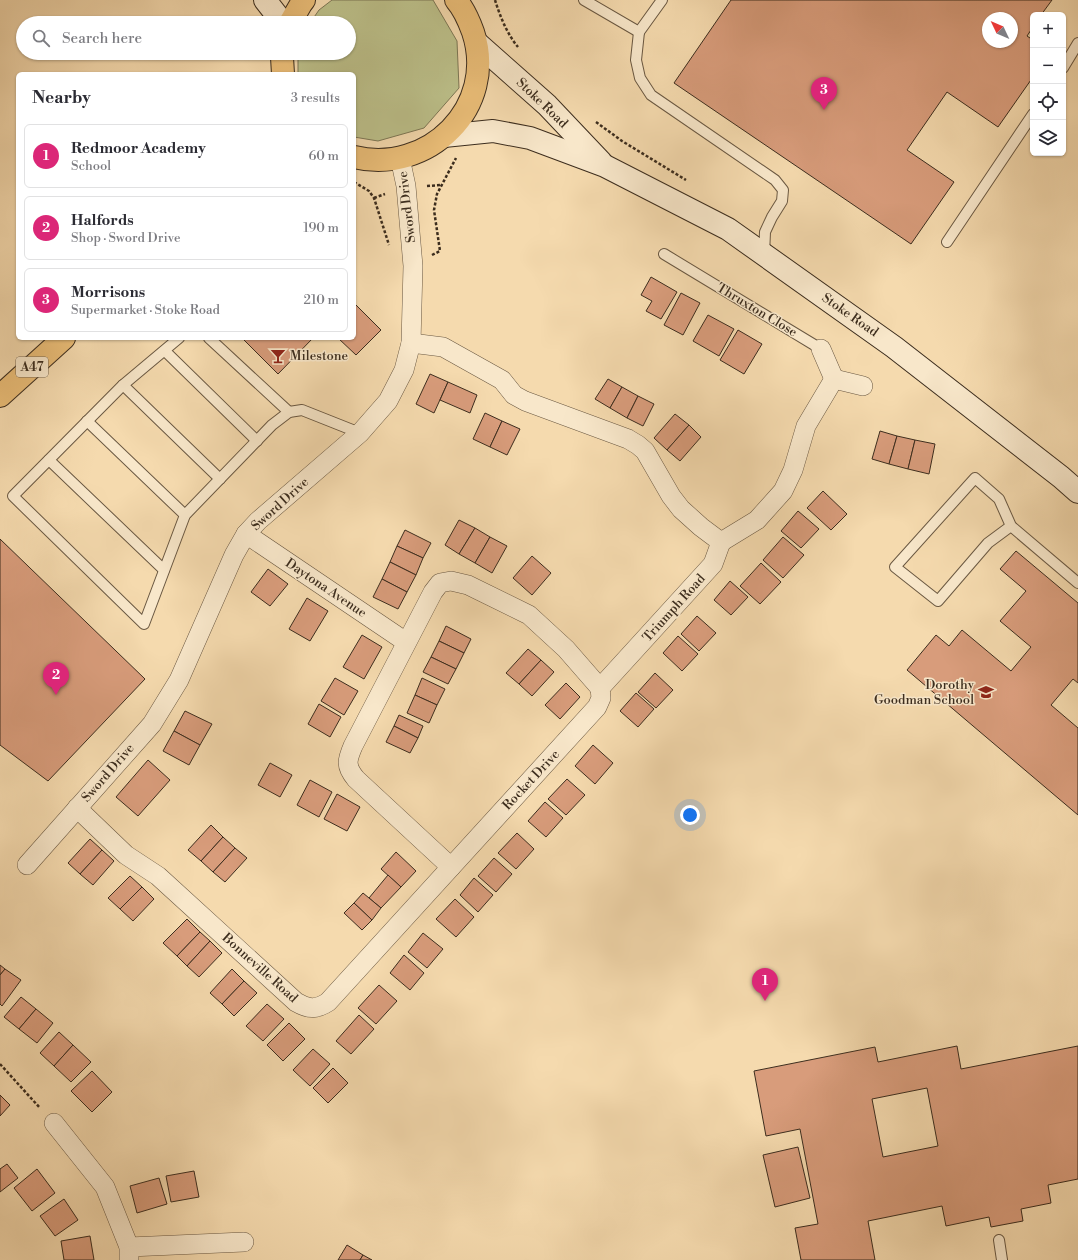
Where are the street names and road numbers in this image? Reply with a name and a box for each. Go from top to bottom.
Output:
street label: Stoke Road [513,75,571,132]
street label: Sword Drive [395,170,419,244]
street label: Thruxton Close [714,280,801,341]
street label: Stoke Road [819,290,882,341]
road number: A47 [16,357,48,377]
street label: Sword Drive [248,474,312,534]
street label: Daytona Avenue [282,555,370,621]
street label: Triumph Road [639,570,709,645]
street label: Sword Drive [78,740,138,805]
street label: Rocket Drive [499,746,563,813]
street label: Bonneville Road [218,929,302,1007]

